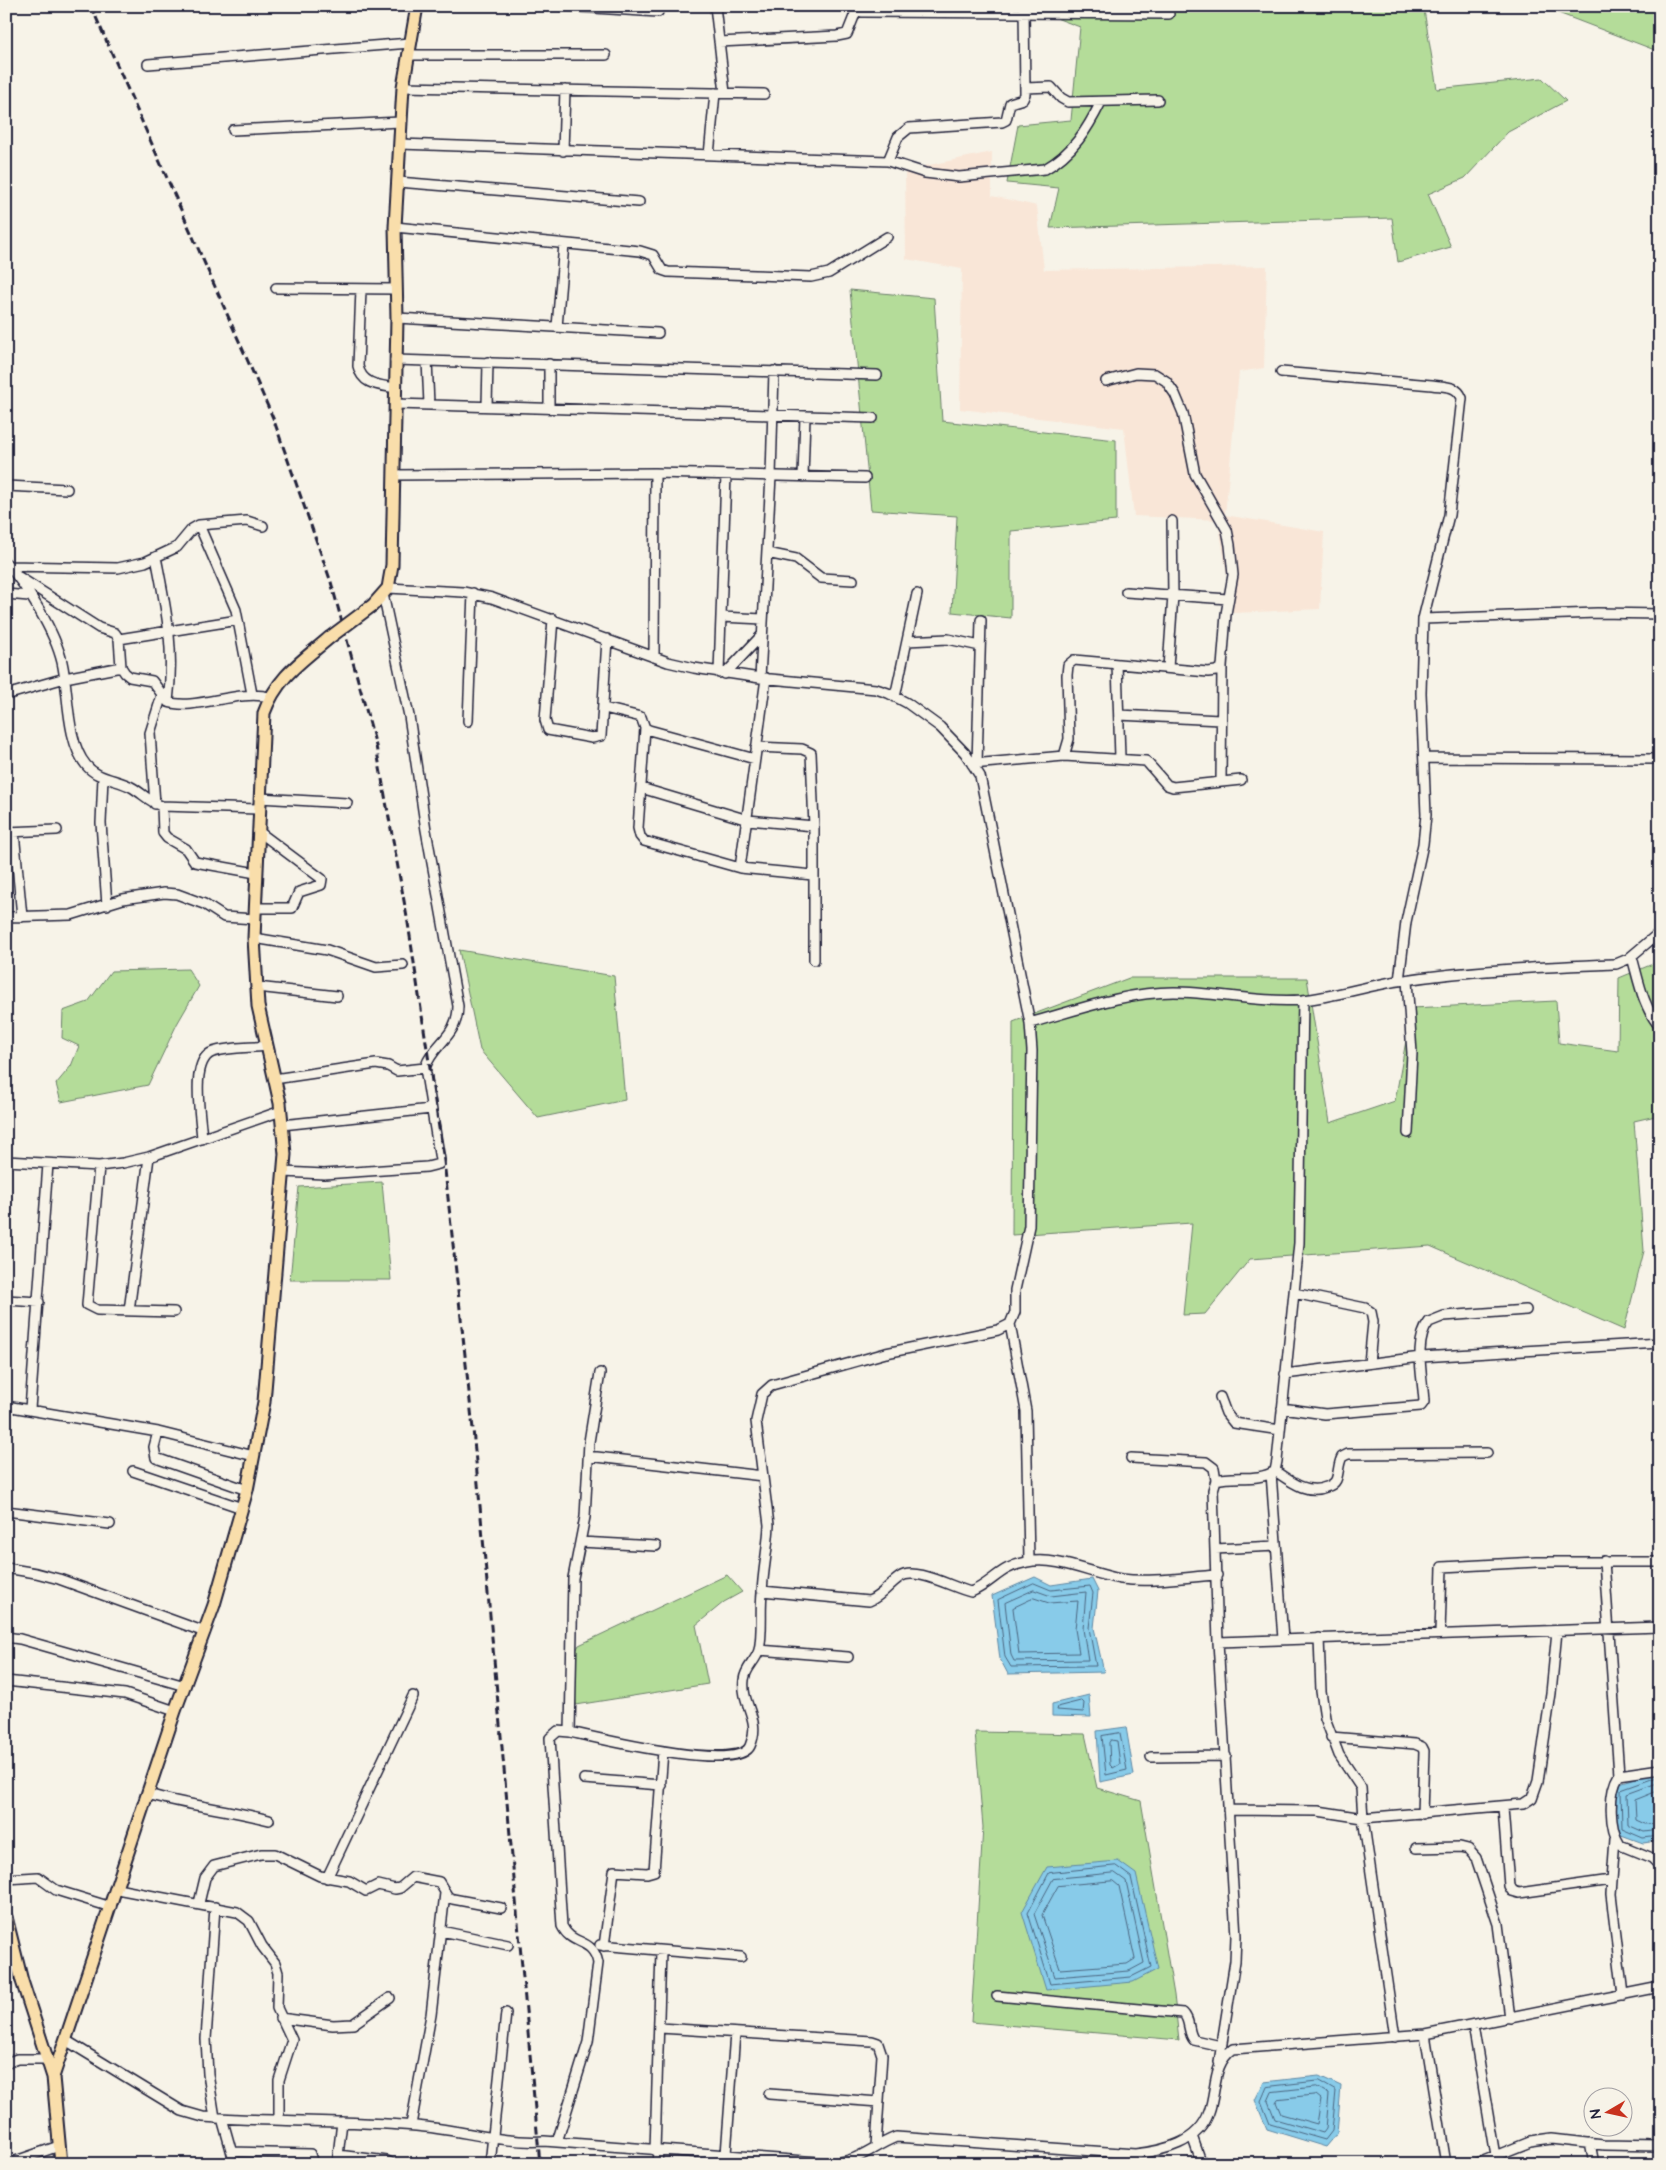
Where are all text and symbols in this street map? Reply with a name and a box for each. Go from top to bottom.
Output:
north arrow [1584,2088,1634,2138]
text: N [1586,2108,1607,2120]

